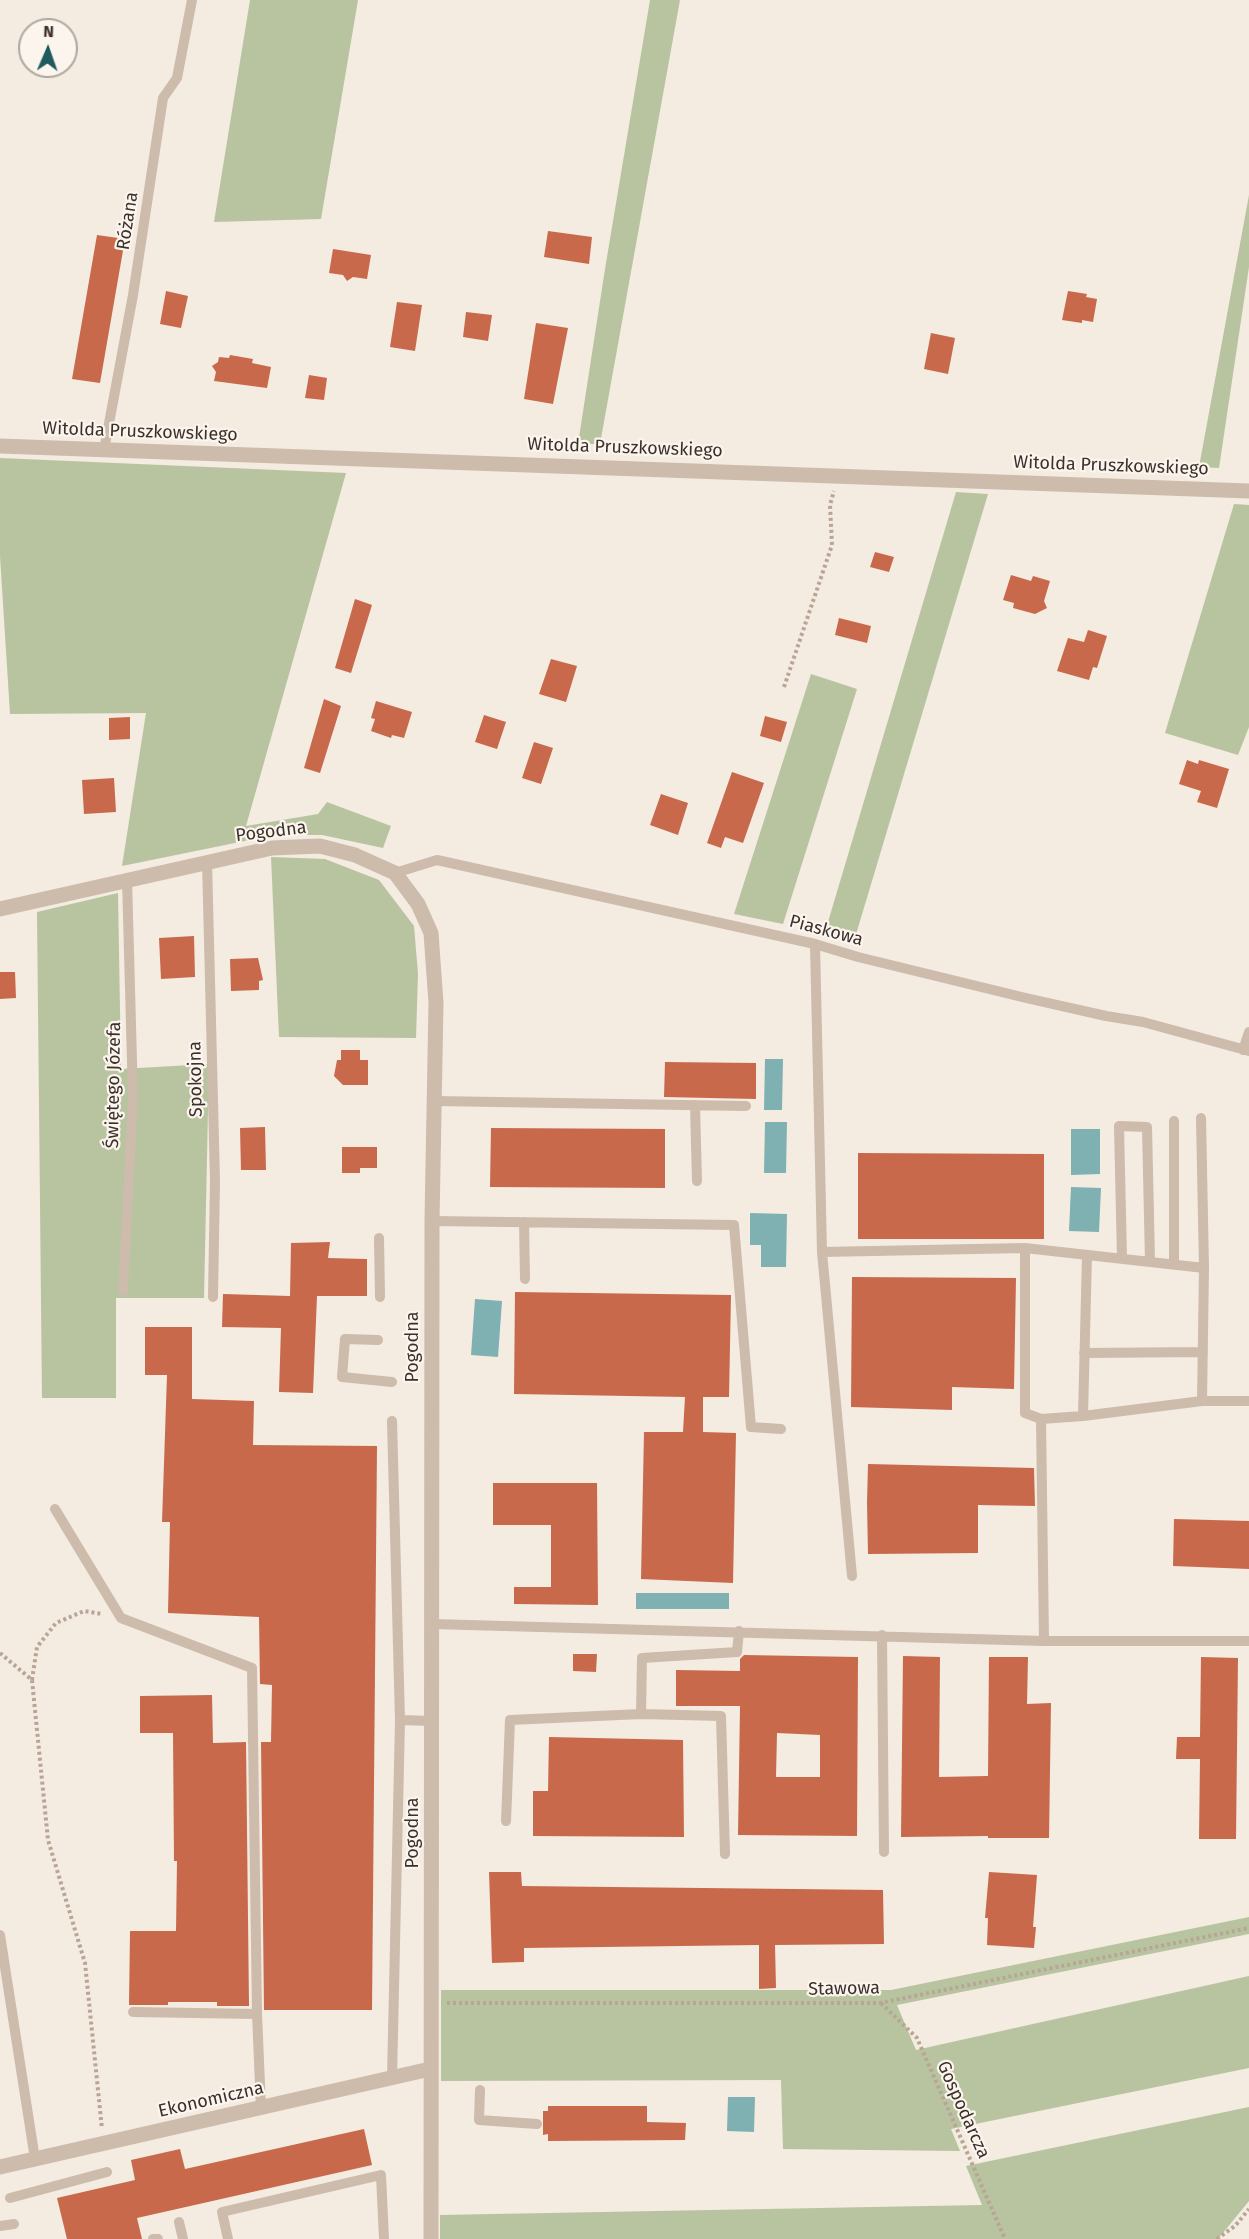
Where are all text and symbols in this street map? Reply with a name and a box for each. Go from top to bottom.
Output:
north arrow [18,18,78,78]
text: N [43,22,54,41]
street label: Różana [113,190,143,252]
street label: Witolda Pruszkowskiego [42,418,238,446]
street label: Witolda Pruszkowskiego [527,434,723,462]
street label: Witolda Pruszkowskiego [1013,452,1209,480]
street label: Pogodna [234,817,308,847]
street label: Piaskowa [787,911,865,951]
street label: Świętego Józefa [102,1021,126,1149]
street label: Spokojna [185,1041,207,1117]
street label: Pogodna [402,1311,424,1383]
street label: Pogodna [402,1797,424,1869]
street label: Stawowa [808,1978,880,2000]
street label: Gospodarcza [932,2058,994,2162]
street label: Ekonomiczna [156,2077,266,2123]

